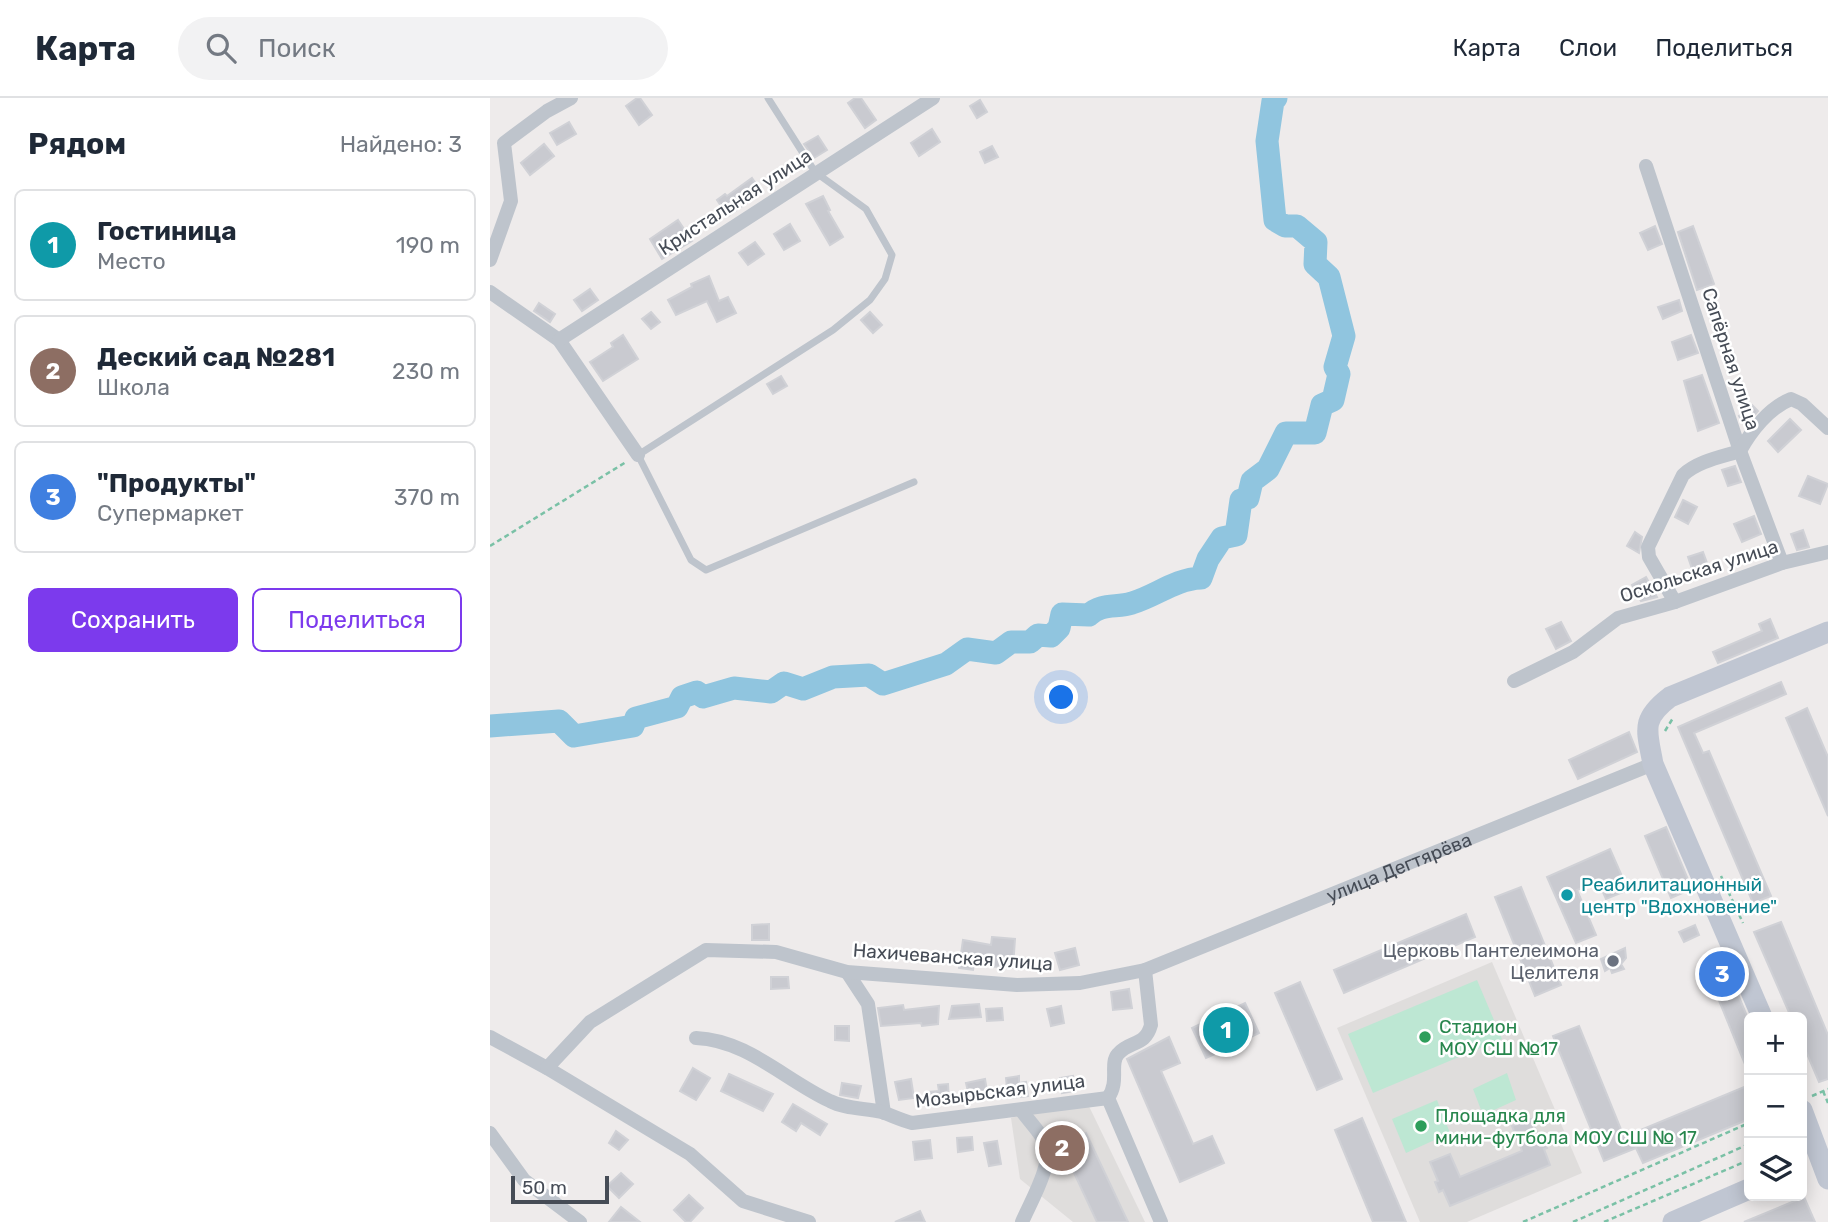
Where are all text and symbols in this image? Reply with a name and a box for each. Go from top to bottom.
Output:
search box [178,17,668,80]
text: Карта [35,29,136,68]
icon: search [202,29,240,67]
text: Поиск [258,33,336,64]
text: Карта [1452,34,1521,62]
text: Слои [1559,34,1617,62]
text: Поделиться [1655,34,1793,62]
text: Рядом [28,126,126,162]
text: Найдено: 3 [340,130,462,158]
street label: Кристальная улица [654,144,816,260]
text: Гостиница [97,216,236,247]
text: 1 [47,231,59,259]
text: 190 m [396,231,460,259]
text: Место [97,247,166,275]
street label: Сапёрная улица [1697,285,1765,433]
text: Деский сад №281 [97,342,335,373]
text: 2 [46,357,60,385]
text: 230 m [392,357,460,385]
text: Школа [97,373,170,401]
text: "Продукты" [97,468,256,499]
text: 3 [45,483,61,511]
text: 370 m [394,483,460,511]
text: Супермаркет [97,499,244,527]
street label: Оскольская улица [1617,535,1781,607]
button: Сохранить [28,588,238,652]
button: Поделиться [252,588,462,652]
your location [1044,680,1078,714]
street label: улица Дегтярёва [1323,827,1475,907]
place label: Реабилитационный центр "Вдохновение" [1581,873,1777,918]
marker: Реабилитационный центр "Вдохновение" [1559,887,1575,903]
street label: Нахичеванская улица [852,939,1054,975]
place label: Церковь Пантелеимона Целителя [1383,939,1599,984]
pin: 3 [1699,948,1745,1000]
marker: Церковь Пантелеимона Целителя [1605,953,1621,969]
pin: 1 [1203,1004,1249,1056]
map controls [1744,1012,1807,1201]
button: + [1744,1012,1807,1075]
place label: Стадион МОУ СШ №17 [1439,1015,1558,1060]
marker: Стадион МОУ СШ №17 [1417,1029,1433,1045]
street label: Мозырьская улица [914,1069,1086,1113]
button: − [1744,1075,1807,1138]
place label: Площадка для мини-футбола МОУ СШ № 17 [1435,1104,1697,1149]
marker: Площадка для мини-футбола МОУ СШ № 17 [1413,1118,1429,1134]
pin: 2 [1039,1122,1085,1174]
button: layers [1744,1138,1807,1201]
scale bar [511,1173,609,1205]
text: 50 m [522,1176,567,1199]

